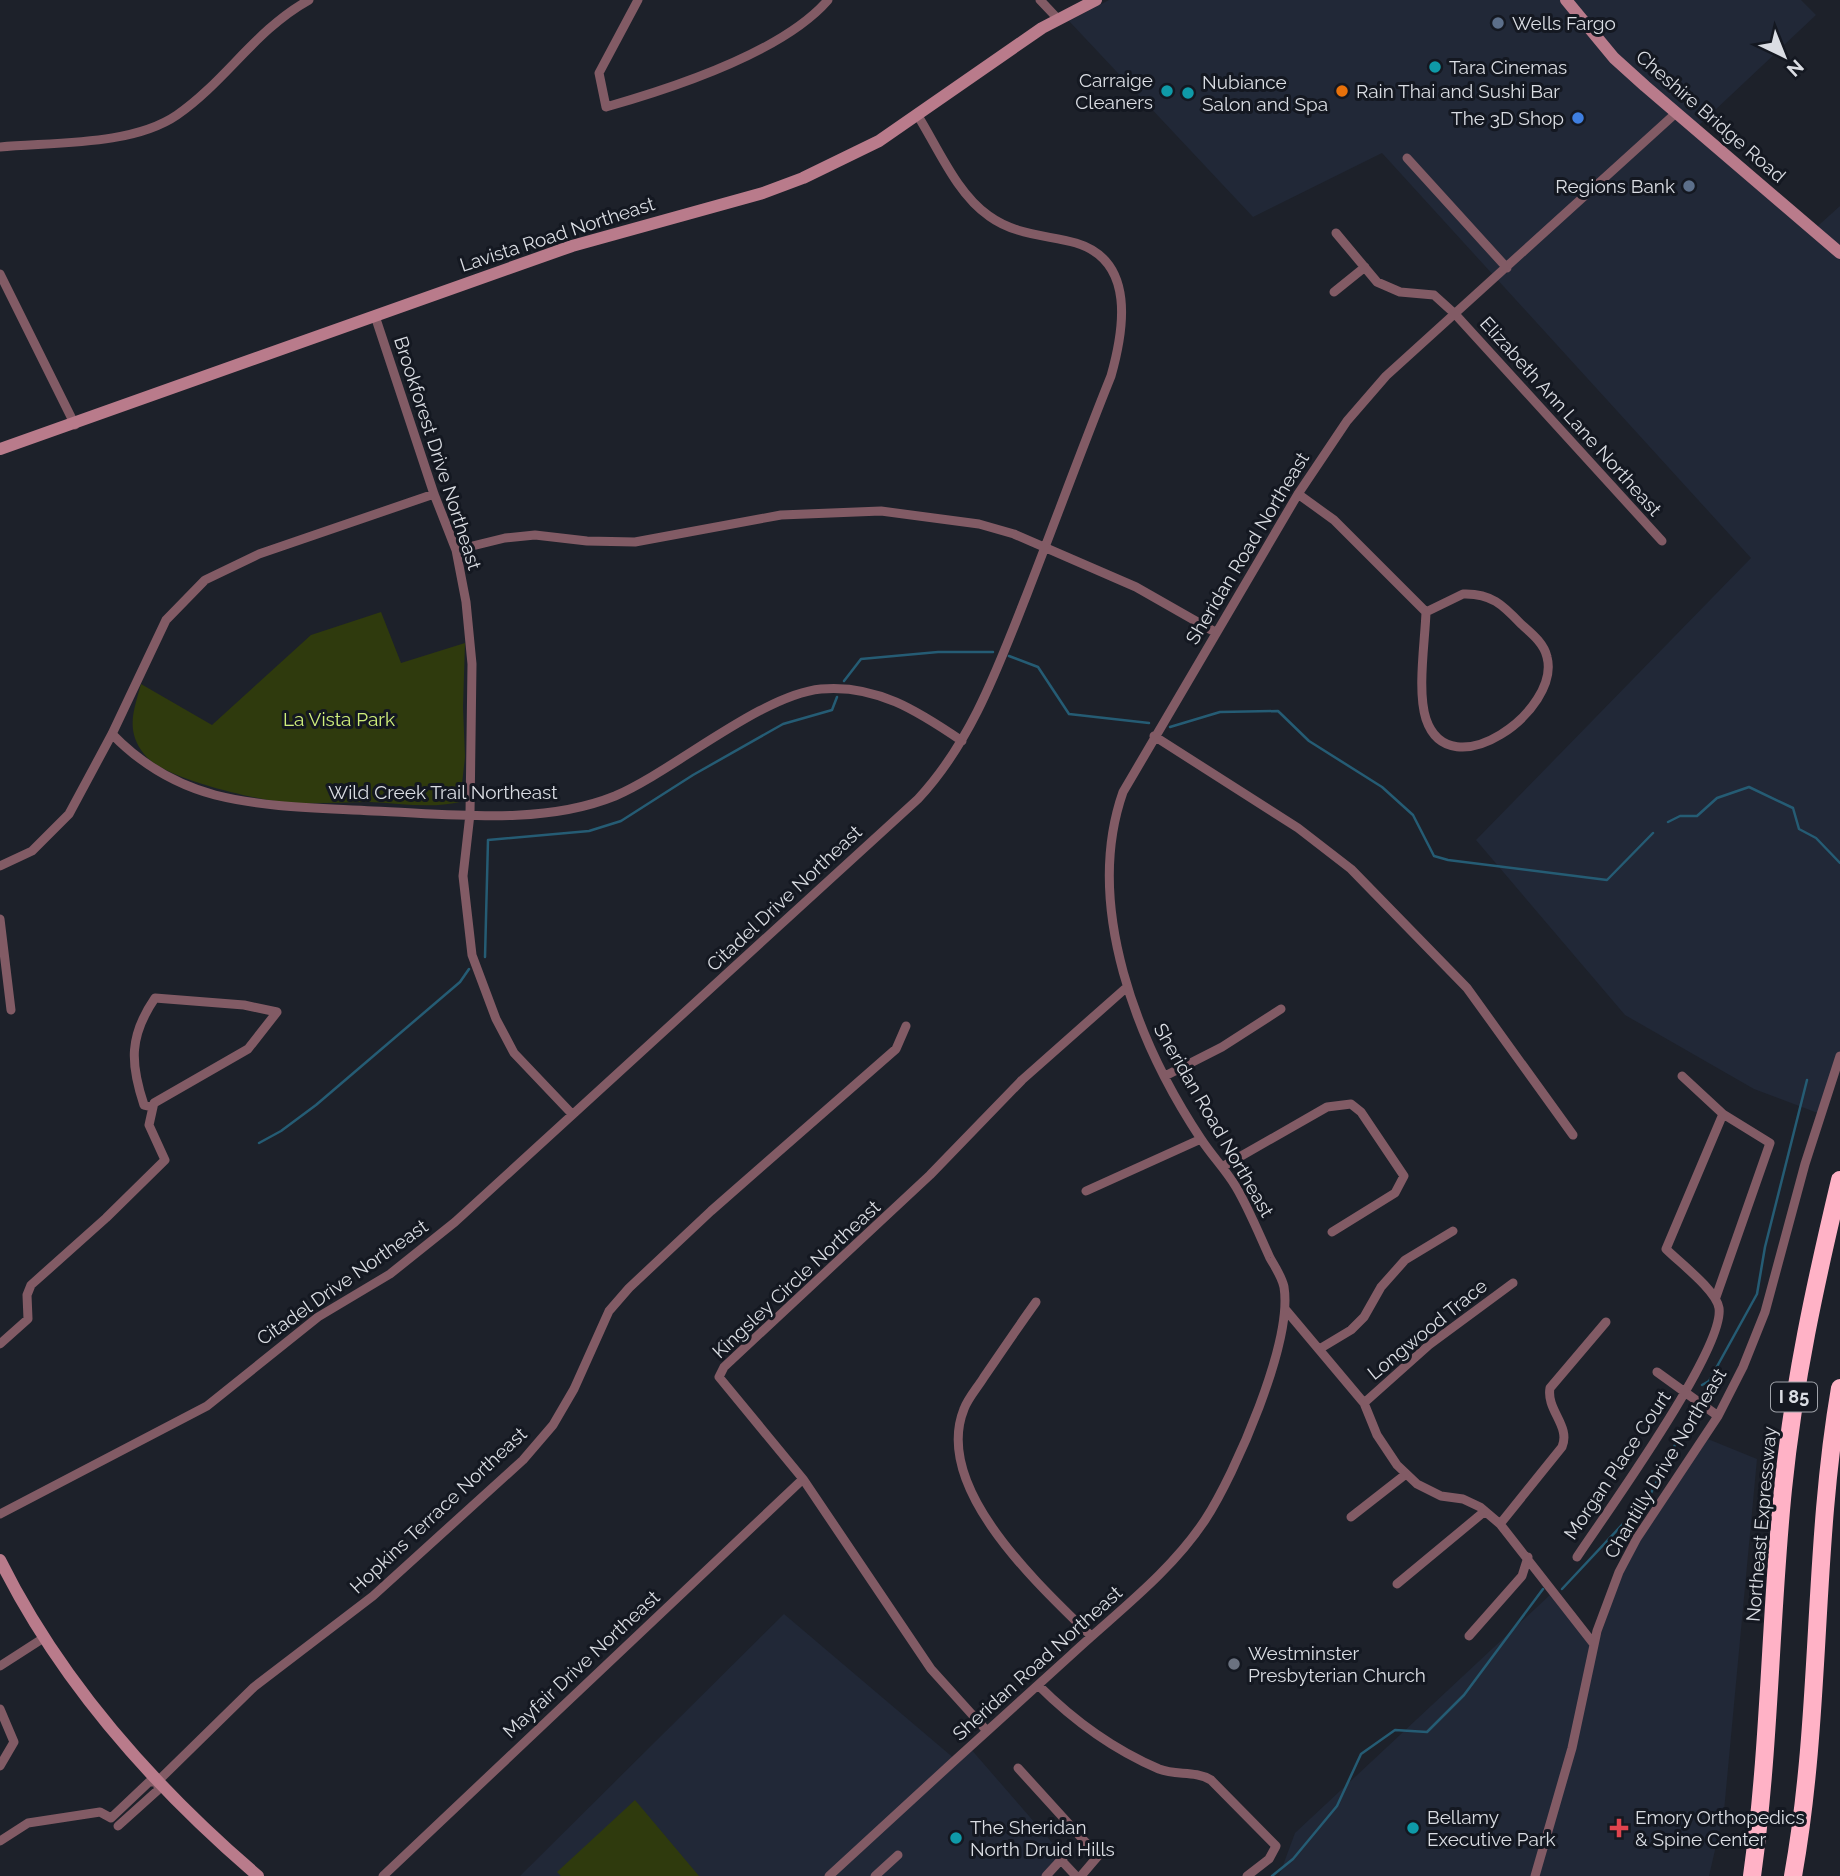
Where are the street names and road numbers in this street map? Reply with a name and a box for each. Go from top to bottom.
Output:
street label: Cheshire Bridge Road [1632,45,1790,187]
street label: Lavista Road Northeast [457,192,658,276]
street label: Elizabeth Ann Lane Northeast [1476,312,1667,521]
street label: Brookforest Drive Northeast [390,334,486,573]
street label: Sheridan Road Northeast [1181,447,1313,648]
street label: Wild Creek Trail Northeast [328,781,558,803]
street label: Citadel Drive Northeast [702,820,866,975]
street label: Sheridan Road Northeast [1149,1019,1279,1221]
street label: Kingsley Circle Northeast [708,1195,885,1362]
street label: Citadel Drive Northeast [252,1214,432,1349]
street label: Longwood Trace [1363,1274,1491,1384]
street label: Chantilly Drive Northeast [1599,1363,1731,1562]
road number: I 85 [1771,1382,1817,1412]
street label: Morgan Place Court [1559,1386,1675,1544]
street label: Hopkins Terrace Northeast [345,1422,531,1598]
street label: Northeast Expressway [1742,1425,1780,1623]
street label: Sheridan Road Northeast [948,1581,1127,1745]
street label: Mayfair Drive Northeast [498,1585,664,1742]

